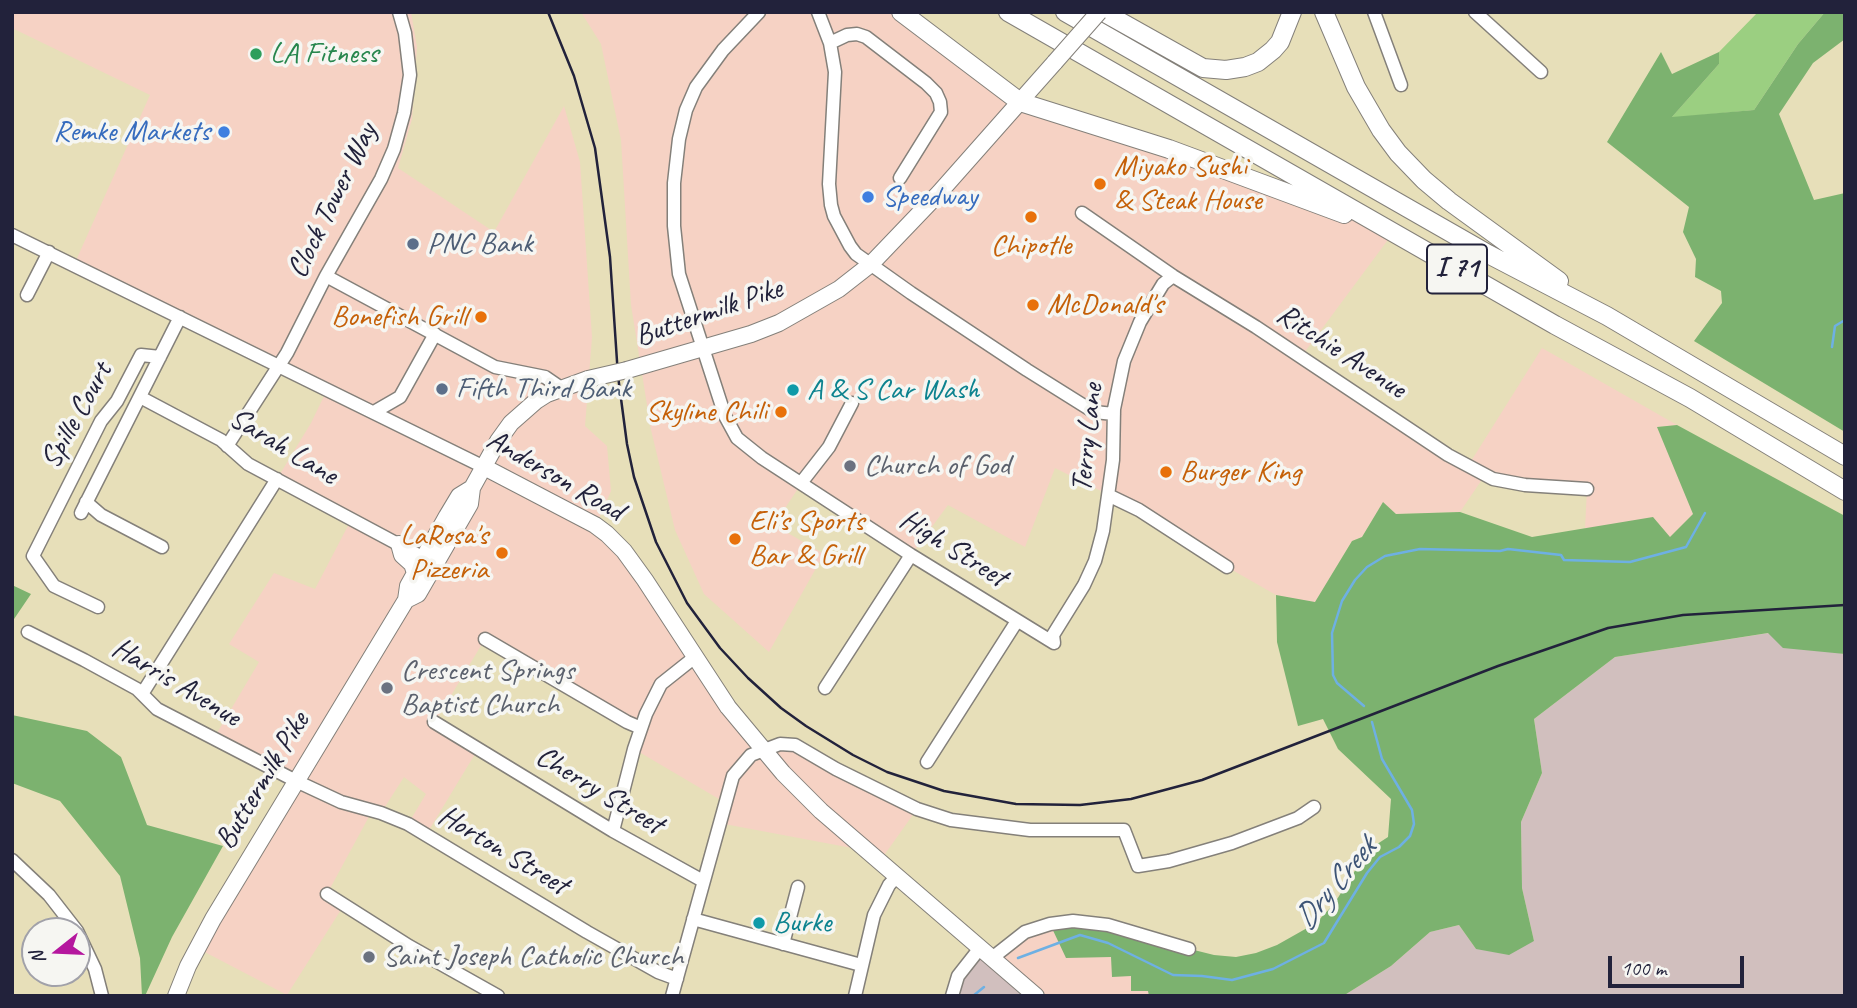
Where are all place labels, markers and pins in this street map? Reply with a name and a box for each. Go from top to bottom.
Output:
place label: LA Fitness [270,36,378,72]
marker: LA Fitness [248,46,264,62]
place label: Remke Markets [53,114,210,150]
marker: Remke Markets [216,124,232,140]
place label: Miyako Sushi & Steak House [1114,149,1262,220]
marker: Miyako Sushi & Steak House [1092,176,1108,192]
place label: Speedway [882,179,977,215]
marker: Speedway [860,189,876,205]
marker: Chipotle [1023,209,1039,225]
place label: PNC Bank [427,226,533,262]
place label: Chipotle [991,228,1071,264]
marker: PNC Bank [405,236,421,252]
place label: McDonald's [1047,287,1163,323]
marker: McDonald's [1025,297,1041,313]
place label: Bonefish Grill [331,299,467,335]
marker: Bonefish Grill [473,309,489,325]
place label: Fifth Third Bank [456,371,631,407]
place label: A & S Car Wash [807,372,979,408]
marker: Fifth Third Bank [434,381,450,397]
marker: A & S Car Wash [785,382,801,398]
place label: Skyline Chili [645,394,767,430]
marker: Skyline Chili [773,404,789,420]
place label: Church of God [864,448,1010,484]
place label: Burger King [1180,454,1301,490]
marker: Church of God [842,458,858,474]
marker: Burger King [1158,464,1174,480]
place label: Eli’s Sports Bar & Grill [749,504,864,574]
place label: LaRosa's Pizzeria [400,518,488,588]
marker: Eli’s Sports Bar & Grill [727,531,743,547]
marker: LaRosa's Pizzeria [494,545,510,561]
place label: Crescent Springs Baptist Church [401,653,574,724]
marker: Crescent Springs Baptist Church [379,680,395,696]
place label: Burke [773,905,831,941]
marker: Burke [751,915,767,931]
place label: Saint Joseph Catholic Church [383,939,683,975]
marker: Saint Joseph Catholic Church [361,949,377,965]

